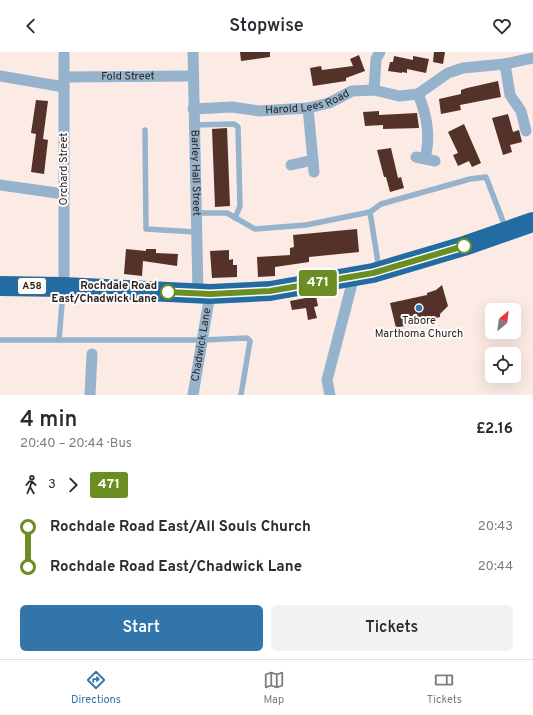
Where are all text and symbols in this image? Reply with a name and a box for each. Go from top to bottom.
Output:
icon: back [20,15,42,37]
text: Stopwise [229,15,304,38]
icon: heart [491,15,513,37]
street label: Fold Street [101,69,155,84]
street label: Harold Lees Road [265,87,352,118]
street label: Barley Hall Street [188,130,203,216]
street label: Orchard Street [57,133,71,205]
unlabelled marker [456,238,472,254]
line badge: 471 [295,270,341,296]
text: 471 [307,274,329,291]
road number: A58 [18,278,46,294]
place label: Rochdale Road East/Chadwick Lane [52,279,157,306]
marker: Rochdale Road East/Chadwick Lane [160,284,176,300]
marker: Tabore Marthoma Church [414,303,424,313]
north arrow [485,303,521,339]
map controls [485,303,521,383]
street label: Chadwick Lane [188,307,215,383]
place label: Tabore Marthoma Church [375,314,463,341]
button: locate [485,347,521,383]
text: 4 min [20,407,77,434]
text: £2.16 [476,420,513,439]
text: 20:40 – 20:44 · Bus [20,436,132,452]
icon: walk [20,474,42,496]
icon: forward [62,474,84,496]
text: 471 [98,476,120,493]
text: 3 [48,477,56,493]
text: Rochdale Road East/All Souls Church [50,518,311,537]
text: 20:43 [478,519,513,535]
text: Rochdale Road East/Chadwick Lane [50,558,302,577]
text: 20:44 [478,559,513,575]
button: Start [20,605,263,651]
button: Tickets [271,605,513,651]
tab: Directions [71,669,121,707]
tab: Map [263,669,285,707]
tab: Tickets [427,669,462,707]

